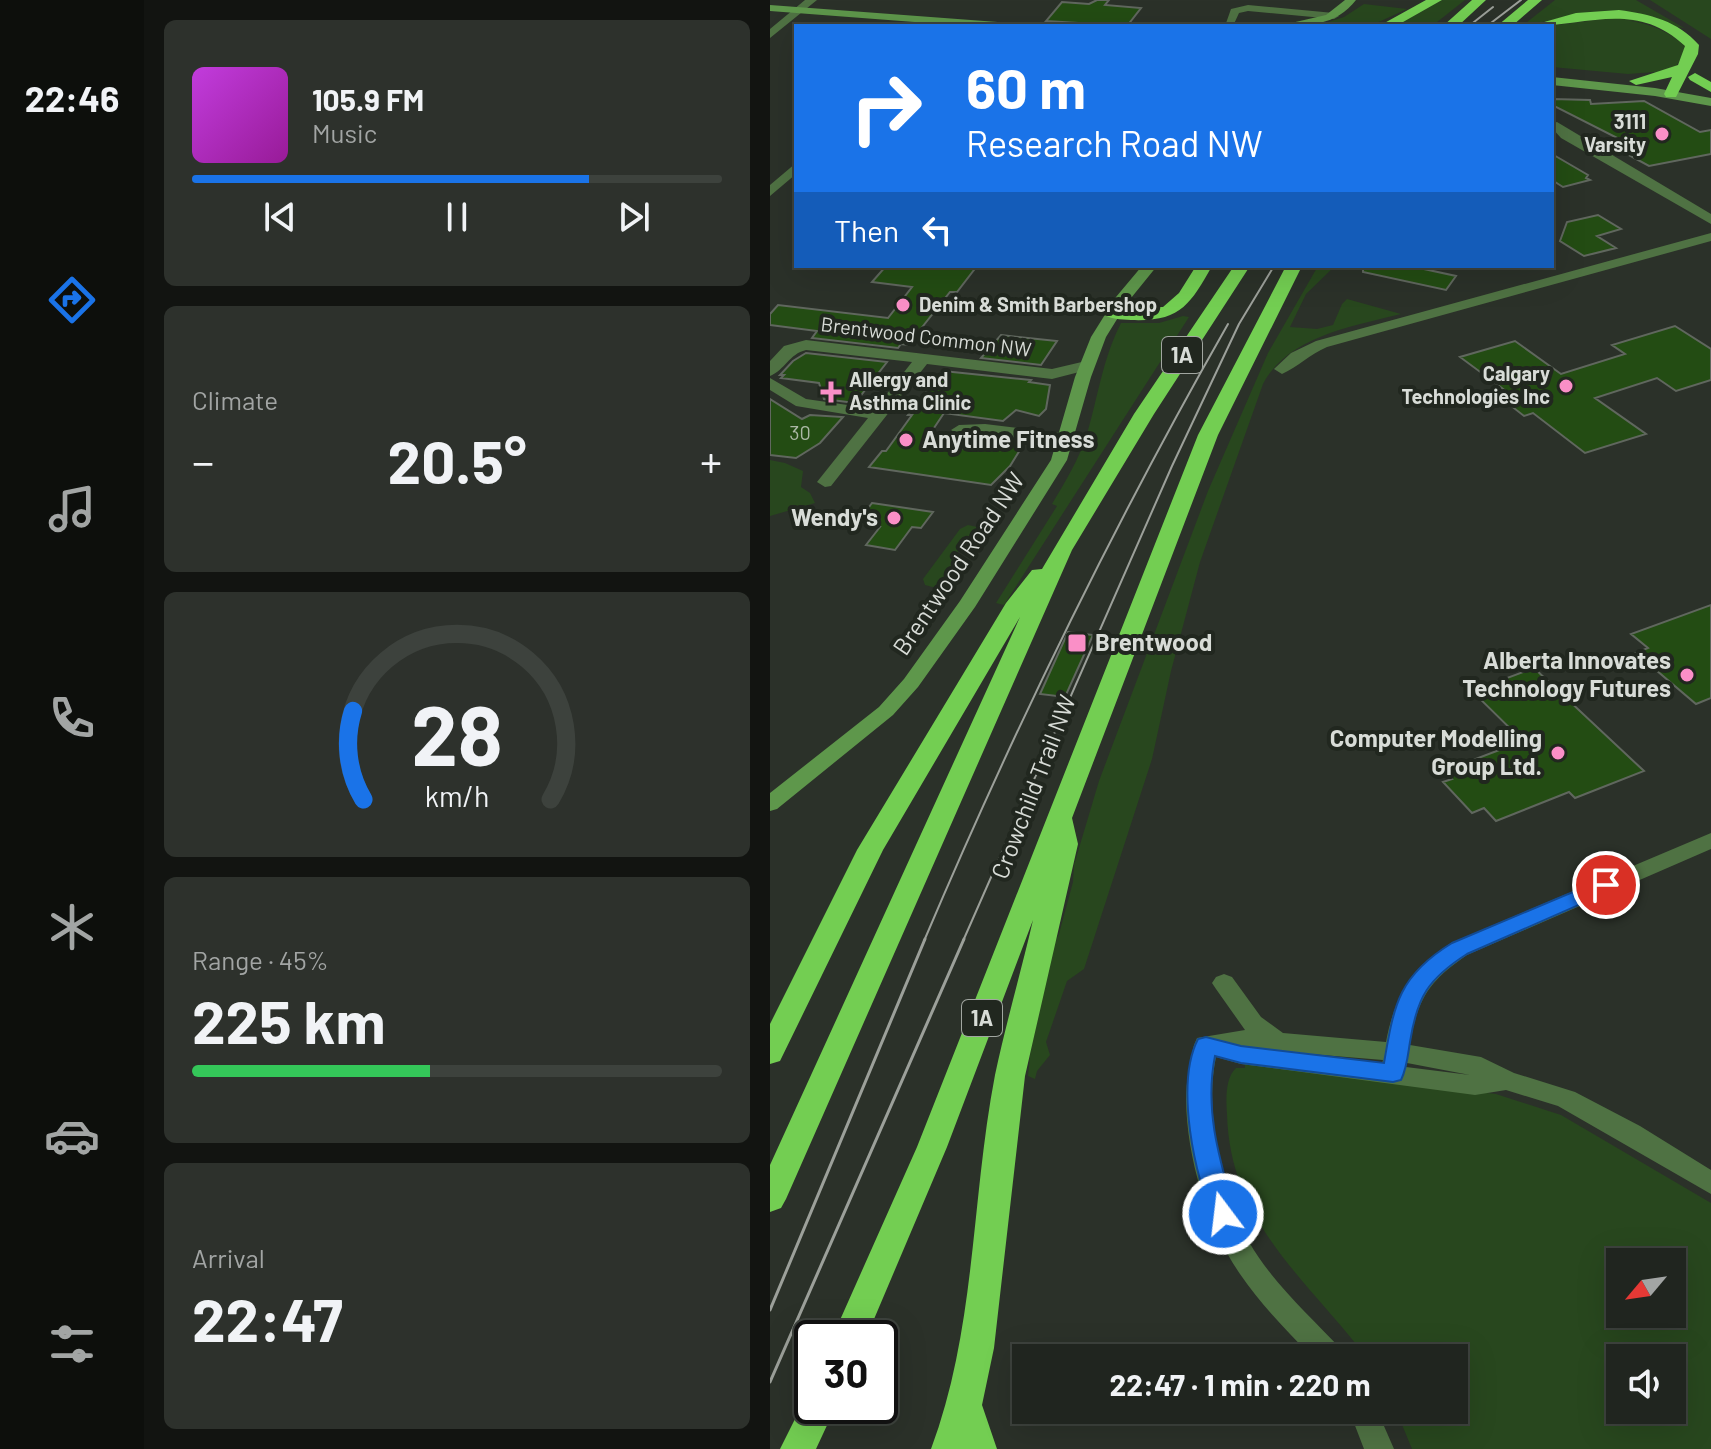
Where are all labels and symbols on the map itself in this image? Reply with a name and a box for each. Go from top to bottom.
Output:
place label: 3111 Varsity [1584,109,1646,156]
marker: 3111 Varsity [1653,125,1671,143]
place label: Denim & Smith Barbershop [919,292,1157,316]
marker: Denim & Smith Barbershop [894,296,912,314]
street label: Brentwood Common NW [819,311,1033,361]
road number: 1A [1162,337,1202,373]
place label: Calgary Technologies Inc [1401,361,1550,408]
place label: Allergy and Asthma Clinic [849,367,971,414]
marker: Calgary Technologies Inc [1557,377,1575,395]
marker: Allergy and Asthma Clinic [820,381,842,403]
house number: 30 [789,420,811,444]
place label: Anytime Fitness [922,424,1095,453]
marker: Anytime Fitness [897,431,915,449]
street label: Brentwood Road NW [886,466,1030,660]
place label: Wendy's [791,502,878,531]
marker: Wendy's [885,509,903,527]
place label: Brentwood [1095,627,1212,656]
marker: Brentwood [1066,632,1088,654]
place label: Alberta Innovates Technology Futures [1462,645,1671,702]
marker: Alberta Innovates Technology Futures [1678,666,1696,684]
street label: Crowchild Trail NW [984,690,1081,883]
place label: Computer Modelling Group Ltd. [1330,723,1542,780]
marker: Computer Modelling Group Ltd. [1549,744,1567,762]
pin [1572,851,1640,919]
road number: 1A [962,1000,1002,1036]
position arrow [1181,1172,1265,1256]
north arrow [1606,1248,1686,1328]
speed limit sign: 30 [794,1320,898,1424]

